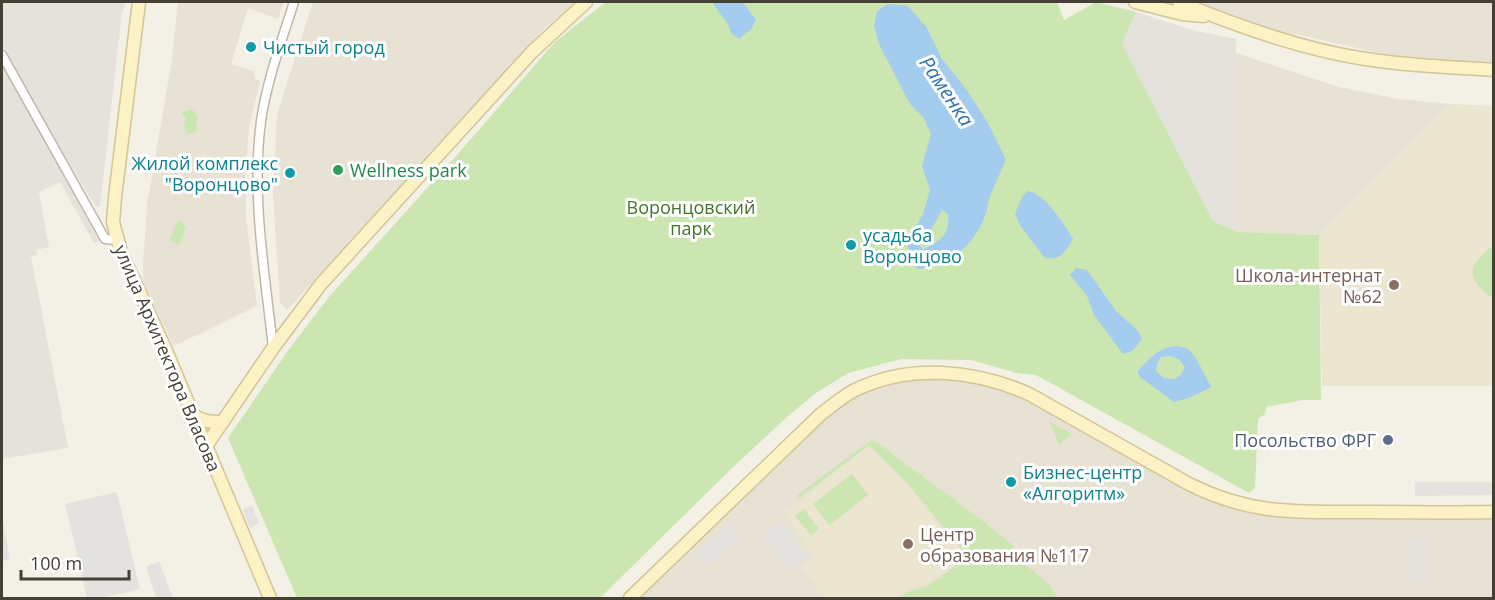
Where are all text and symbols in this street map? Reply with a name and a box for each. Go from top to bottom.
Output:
place label: Чистый город [263,35,385,59]
marker: Чистый город [244,40,258,54]
water label: Раменка [914,51,980,131]
place label: Жилой комплекс "Воронцово" [131,151,278,196]
place label: Wellness park [350,158,467,182]
marker: Wellness park [331,163,345,177]
marker: Жилой комплекс "Воронцово" [283,166,297,180]
park label: Воронцовский парк [627,195,755,240]
place label: усадьба Воронцово [863,223,962,268]
marker: усадьба Воронцово [844,238,858,252]
street label: улица Архитектора Власова [109,241,227,475]
place label: Школа-интернат №62 [1235,263,1383,308]
marker: Школа-интернат №62 [1387,278,1401,292]
place label: Посольство ФРГ [1234,428,1376,452]
marker: Посольство ФРГ [1381,433,1395,447]
place label: Бизнес-центр «Алгоритм» [1023,460,1142,505]
marker: Бизнес-центр «Алгоритм» [1004,475,1018,489]
place label: Центр образования №117 [920,522,1089,567]
marker: Центр образования №117 [901,537,915,551]
scale bar [21,543,129,581]
text: 100 m [30,551,82,575]

